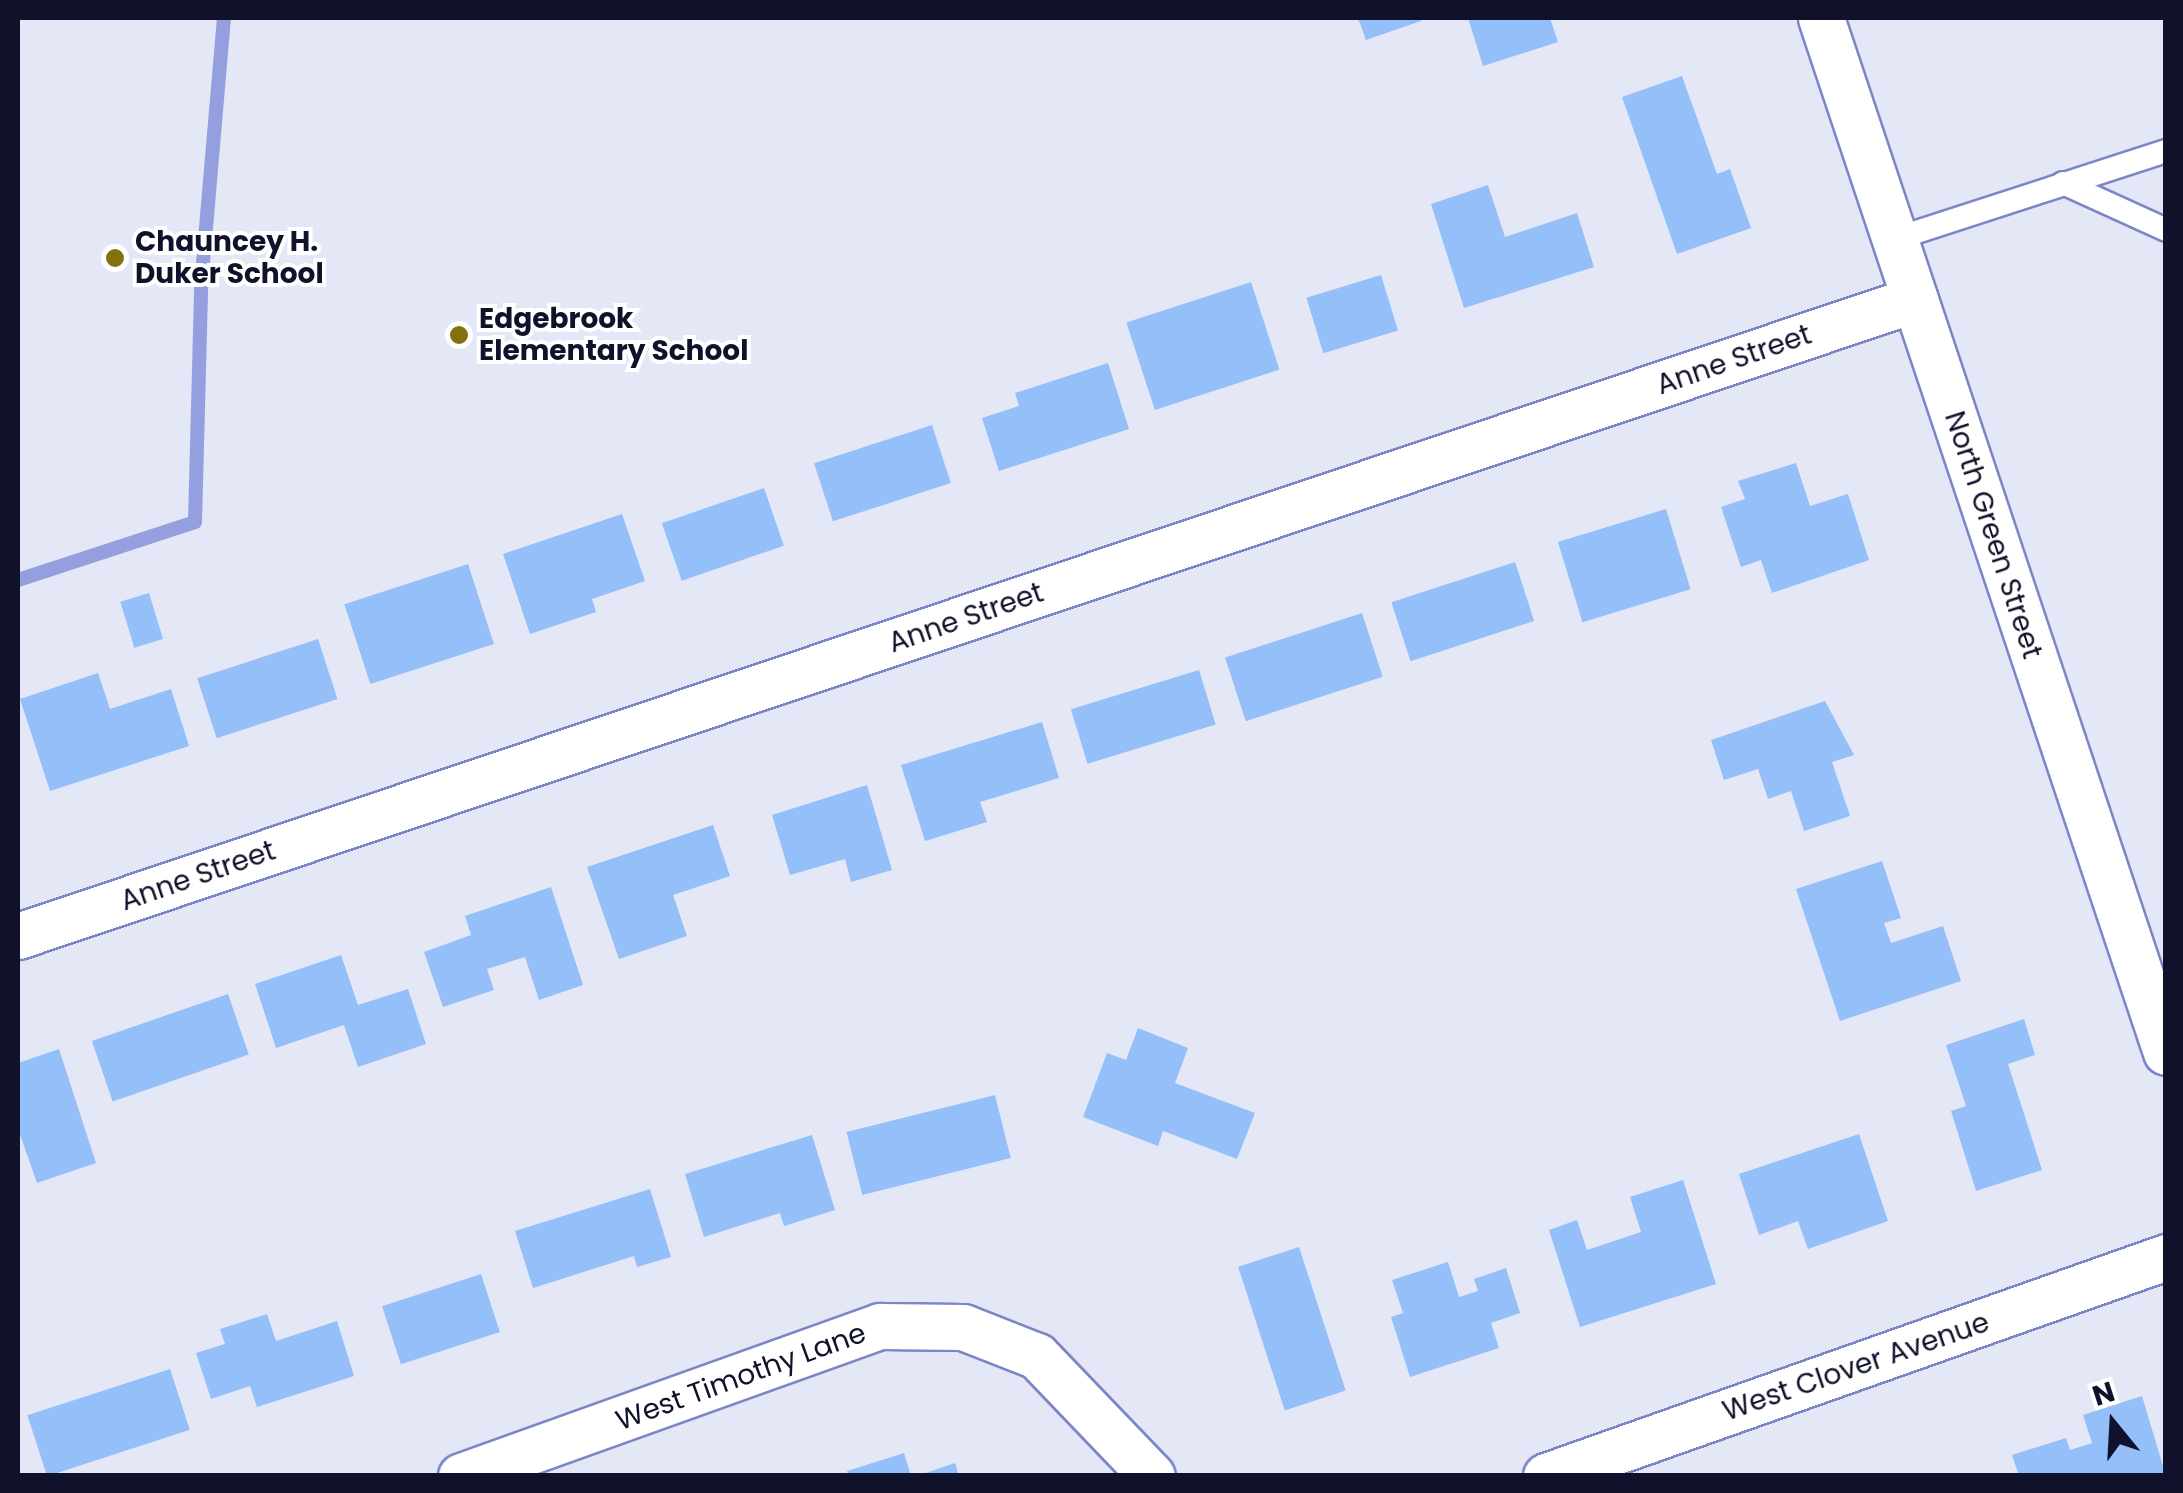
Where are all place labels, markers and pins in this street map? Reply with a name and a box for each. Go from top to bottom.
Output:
place label: Chauncey H. Duker School [135,225,324,291]
marker: Chauncey H. Duker School [104,247,126,269]
place label: Edgebrook Elementary School [479,302,748,368]
marker: Edgebrook Elementary School [448,324,470,346]

